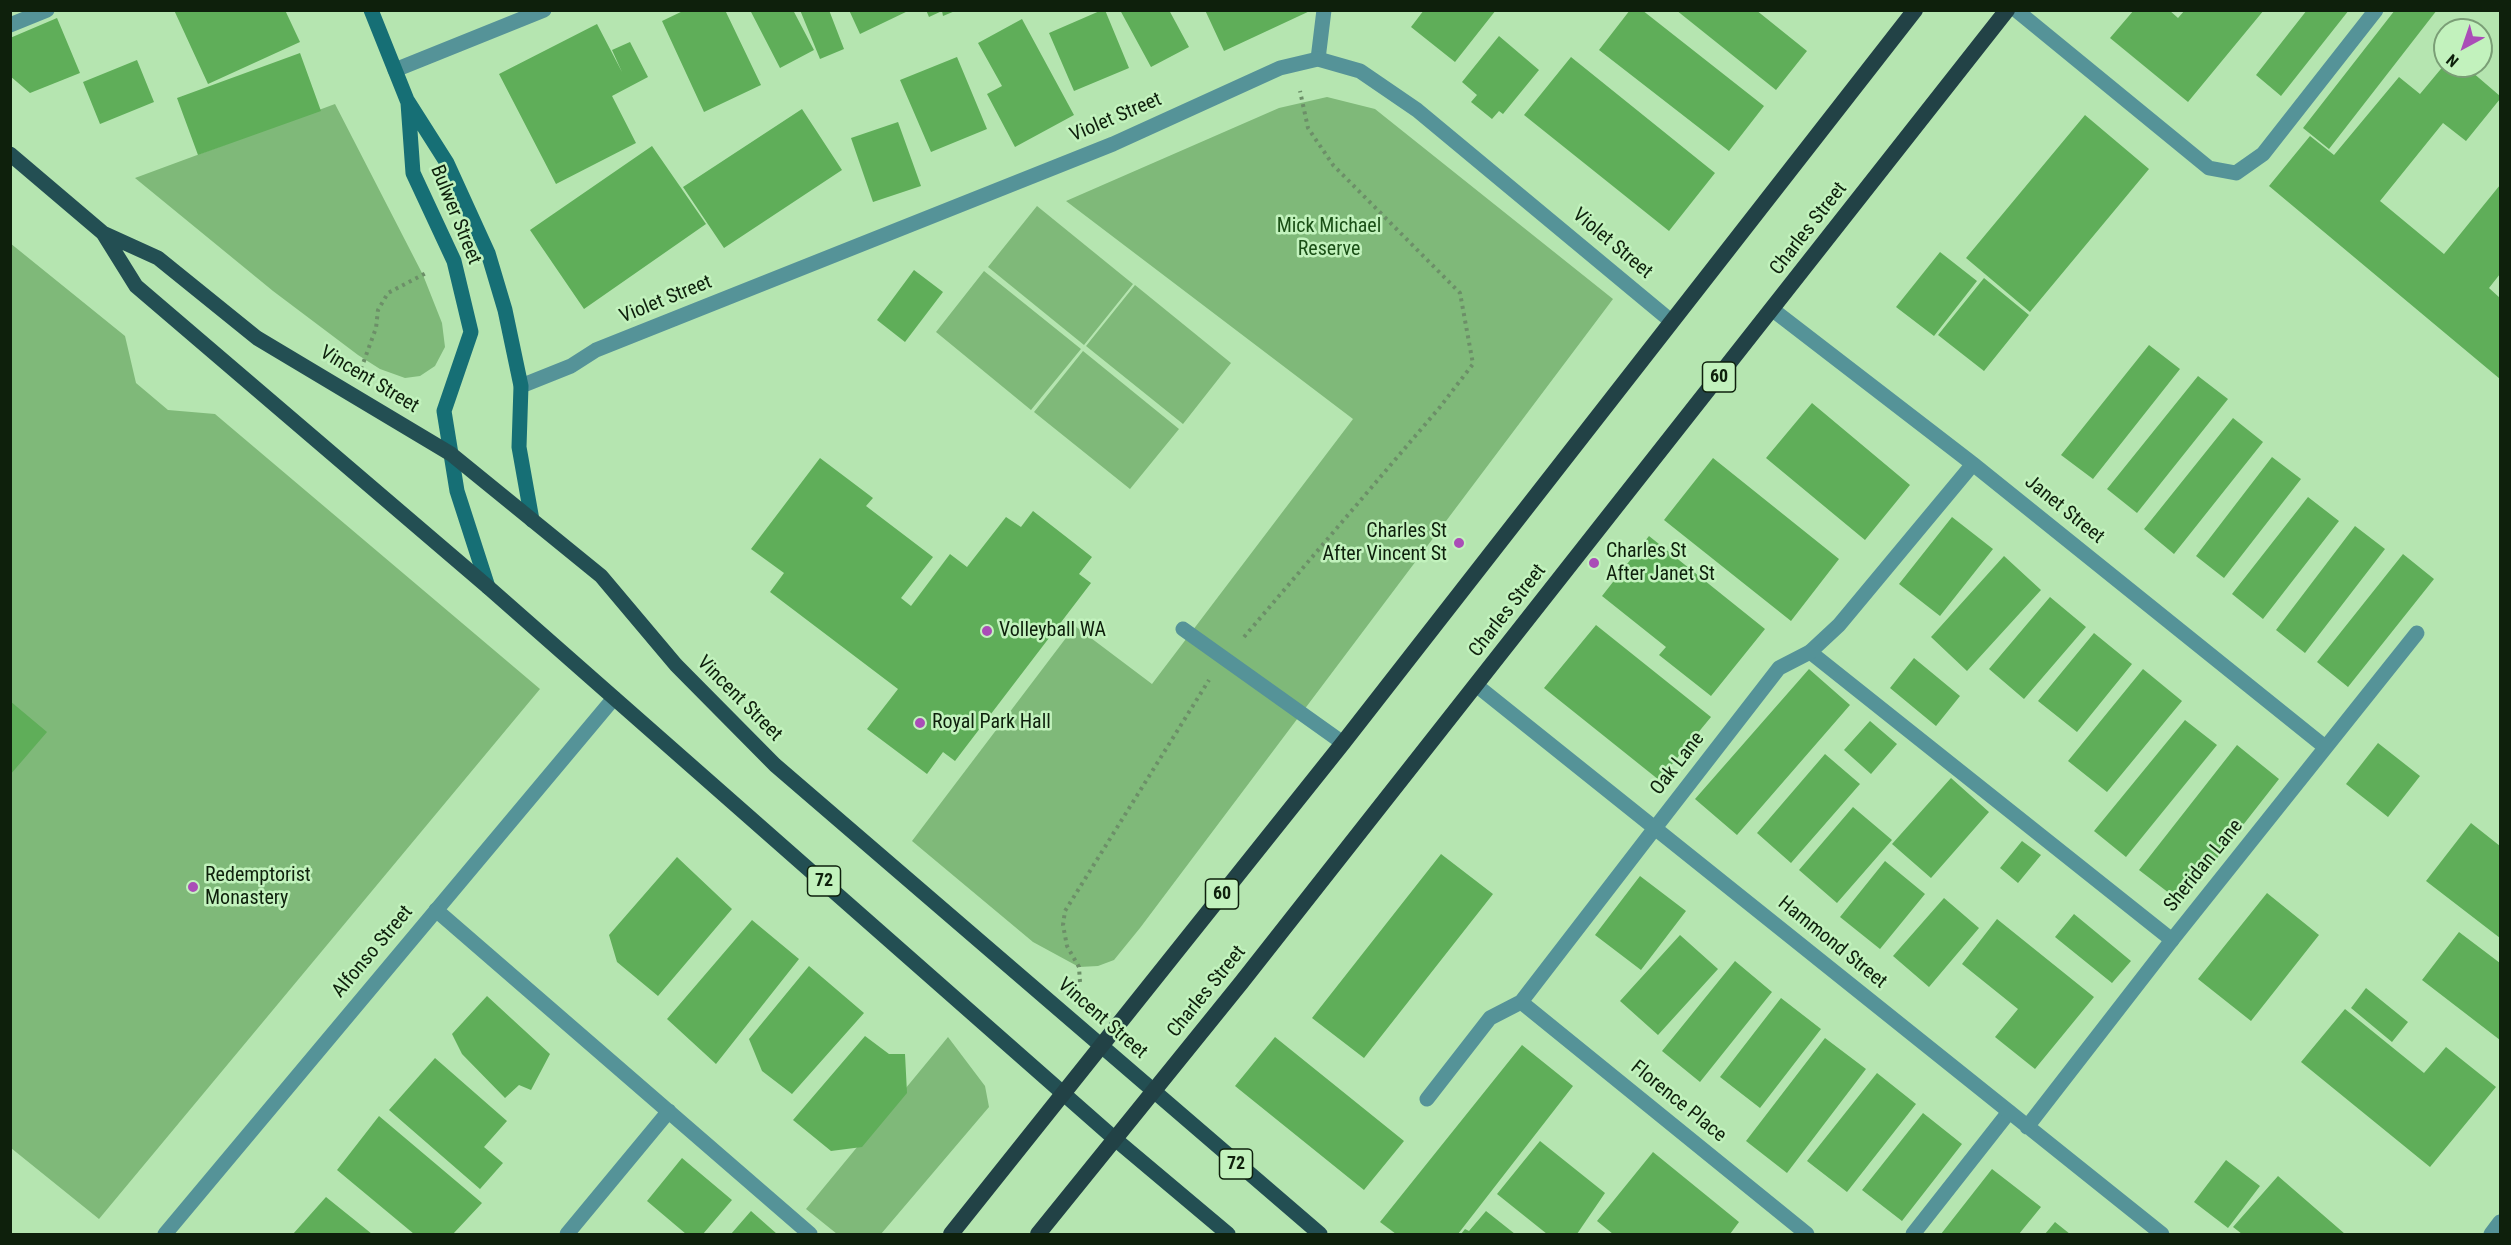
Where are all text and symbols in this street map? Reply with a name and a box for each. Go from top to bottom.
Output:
north arrow [2433,18,2493,78]
text: N [2443,50,2462,71]
street label: Violet Street [1067,88,1165,148]
street label: Bulwer Street [424,162,486,268]
street label: Charles Street [1765,178,1853,280]
street label: Violet Street [1567,204,1657,284]
park label: Mick Michael Reserve [1277,215,1381,262]
street label: Violet Street [616,271,716,329]
street label: Vincent Street [315,341,423,419]
road number: 60 [1702,362,1736,392]
street label: Janet Street [2019,471,2109,549]
place label: Charles St After Vincent St [1323,520,1447,567]
marker: Charles St After Vincent St [1452,536,1466,550]
place label: Charles St After Janet St [1606,540,1715,587]
marker: Charles St After Janet St [1587,556,1601,570]
street label: Charles Street [1464,560,1552,662]
place label: Volleyball WA [999,619,1106,643]
marker: Volleyball WA [980,624,994,638]
street label: Vincent Street [691,651,787,747]
place label: Royal Park Hall [932,711,1051,735]
marker: Royal Park Hall [913,716,927,730]
street label: Oak Lane [1646,728,1710,800]
street label: Sheridan Lane [2159,815,2249,917]
place label: Redemptorist Monastery [205,864,311,911]
road number: 72 [808,866,840,896]
road number: 60 [1206,879,1238,909]
marker: Redemptorist Monastery [186,880,200,894]
street label: Hammond Street [1773,892,1891,994]
street label: Alfonso Street [328,901,418,1003]
street label: Charles Street [1163,941,1251,1043]
street label: Vincent Street [1052,973,1152,1065]
street label: Florence Place [1625,1056,1731,1148]
road number: 72 [1220,1149,1252,1179]

